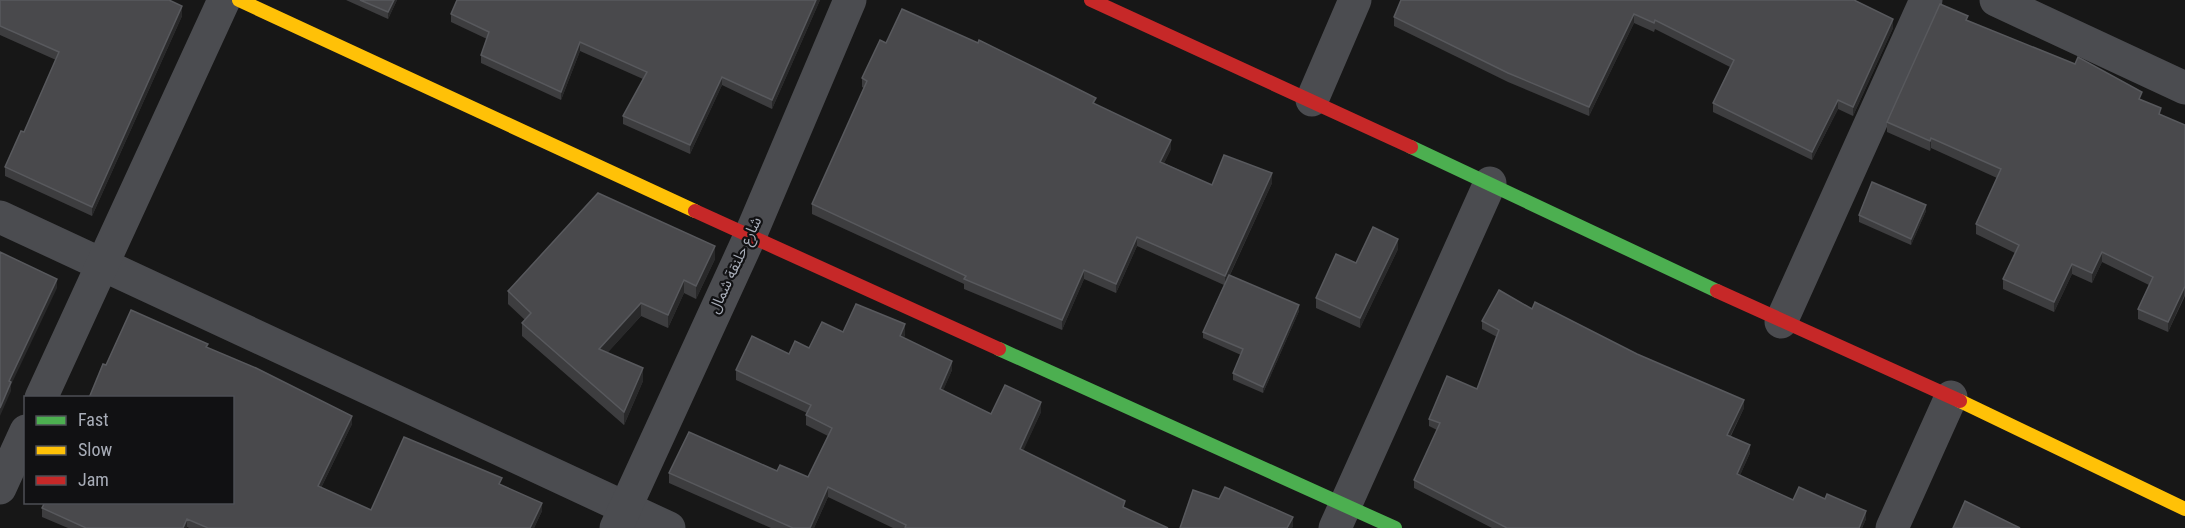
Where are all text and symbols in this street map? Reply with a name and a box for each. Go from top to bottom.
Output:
street label: شارع حلنقة شمال [705,214,768,317]
legend [24,396,234,504]
text: Fast [78,409,109,430]
text: Slow [78,439,113,460]
text: Jam [78,469,109,490]

